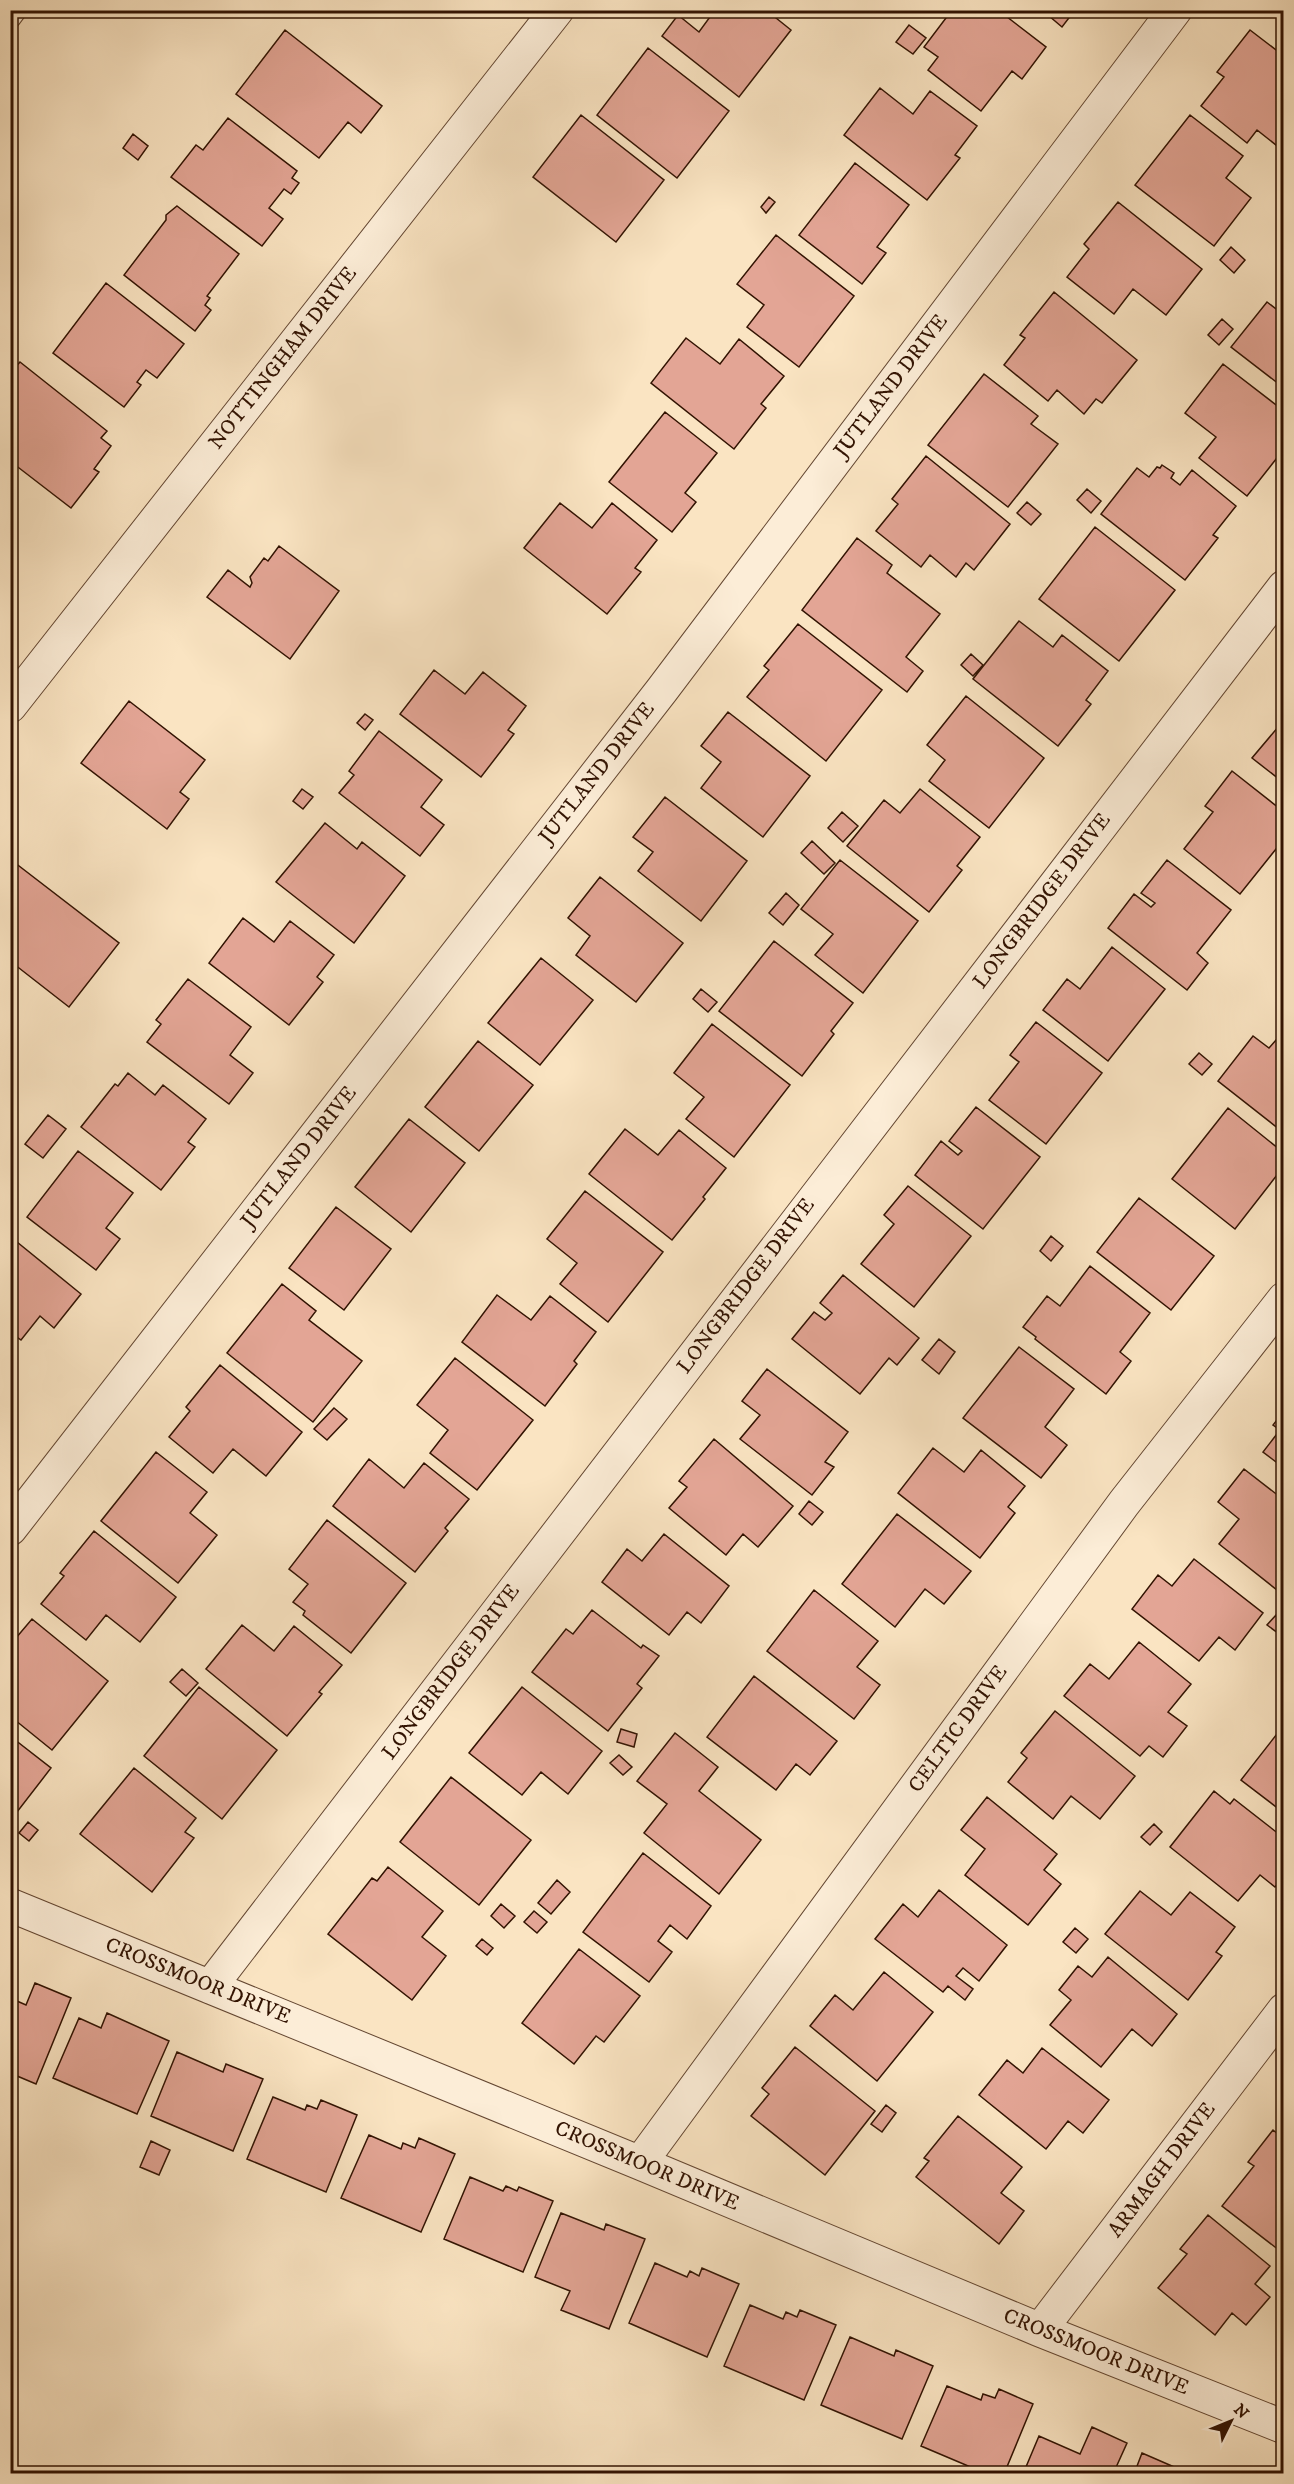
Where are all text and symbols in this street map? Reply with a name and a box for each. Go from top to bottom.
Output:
street label: NOTTINGHAM DRIVE [203,261,363,455]
street label: JUTLAND DRIVE [827,309,954,465]
street label: JUTLAND DRIVE [532,697,661,851]
street label: LONGBRIDGE DRIVE [967,808,1117,994]
street label: JUTLAND DRIVE [234,1081,363,1235]
street label: LONGBRIDGE DRIVE [671,1193,821,1379]
street label: LONGBRIDGE DRIVE [376,1579,526,1765]
street label: CELTIC DRIVE [903,1660,1013,1798]
street label: CROSSMOOR DRIVE [101,1932,295,2030]
street label: ARMAGH DRIVE [1103,2097,1221,2243]
street label: CROSSMOOR DRIVE [551,2115,743,2217]
street label: CROSSMOOR DRIVE [999,2303,1193,2401]
north arrow [1201,2391,1261,2451]
text: N [1229,2400,1253,2423]

